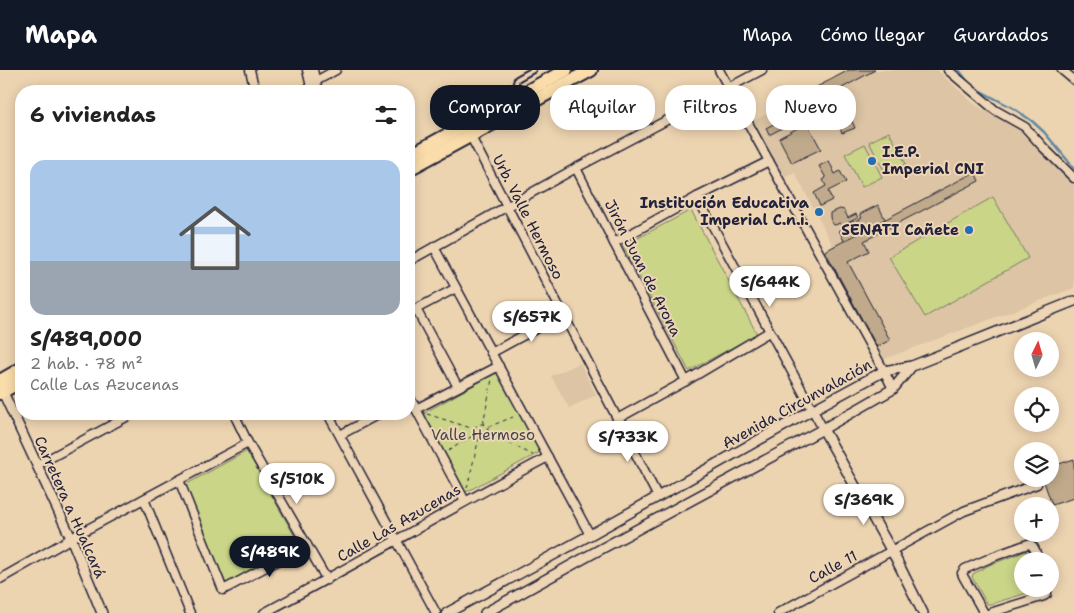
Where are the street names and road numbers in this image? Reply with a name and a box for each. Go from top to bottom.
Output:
street label: Urb. Valle Hermoso [488,151,568,283]
street label: Jirón Juan de Arona [600,196,687,340]
street label: Avenida Circunvalación [719,355,875,453]
street label: Carretera a Hualcará [30,433,111,582]
street label: Calle Las Azucenas [333,479,465,567]
street label: Calle 11 [805,546,861,588]

